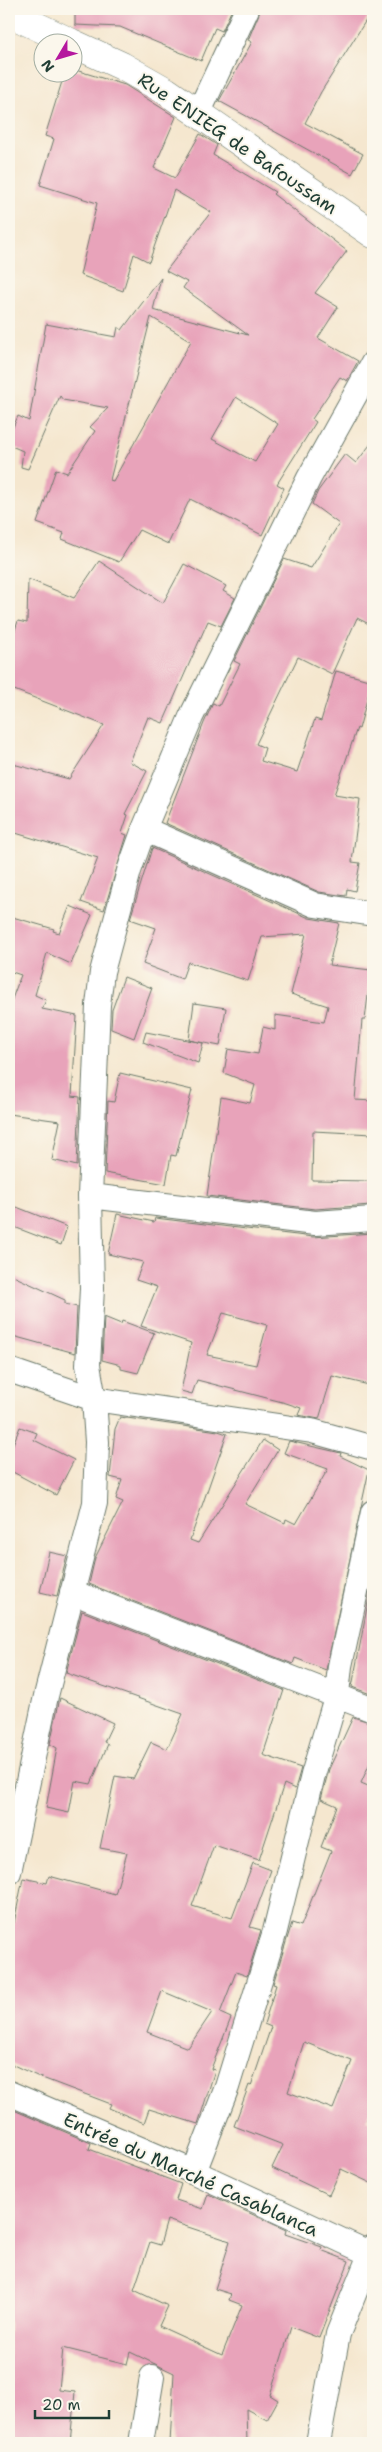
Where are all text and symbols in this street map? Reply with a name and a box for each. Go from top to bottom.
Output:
north arrow [32,32,82,82]
text: N [37,56,58,76]
street label: Rue ENIEG de Bafoussam [133,67,343,220]
street label: Entrée du Marché Casablanca [59,2107,323,2242]
scale bar [35,2387,109,2419]
text: 20 m [42,2395,81,2415]

